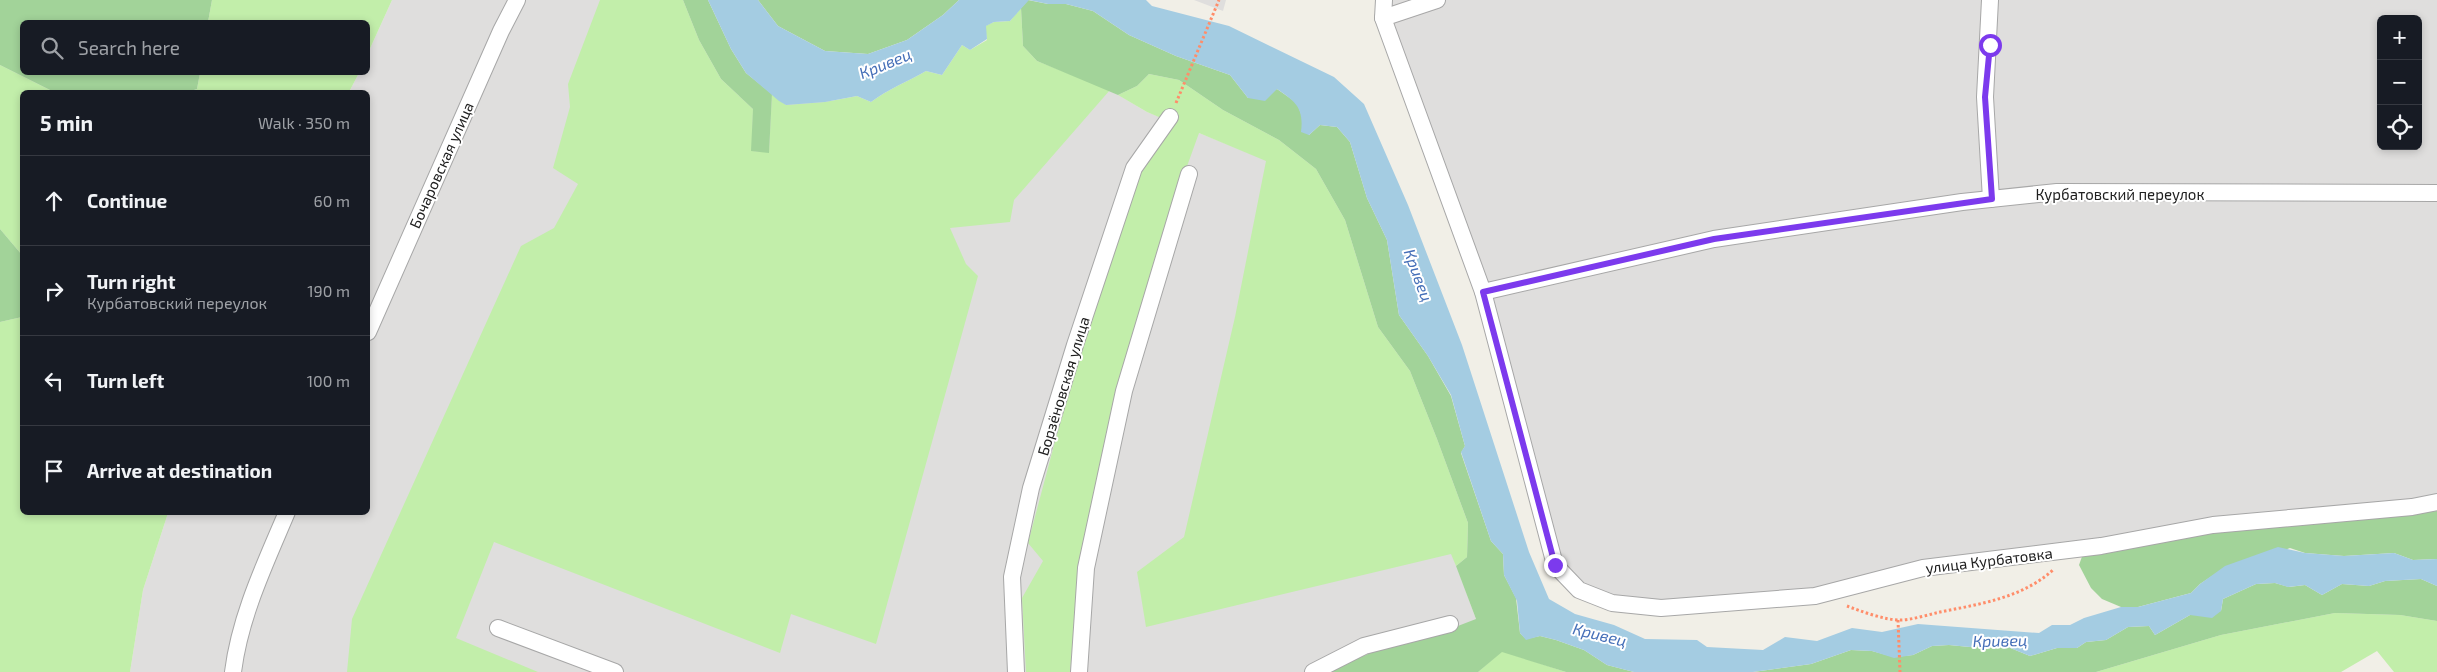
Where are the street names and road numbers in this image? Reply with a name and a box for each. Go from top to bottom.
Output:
street label: Бочаровская улица [405,99,478,231]
street label: Курбатовский переулок [2036,185,2204,204]
street label: Борзёновская улица [1033,314,1094,458]
street label: улица Курбатовка [1924,543,2054,578]

